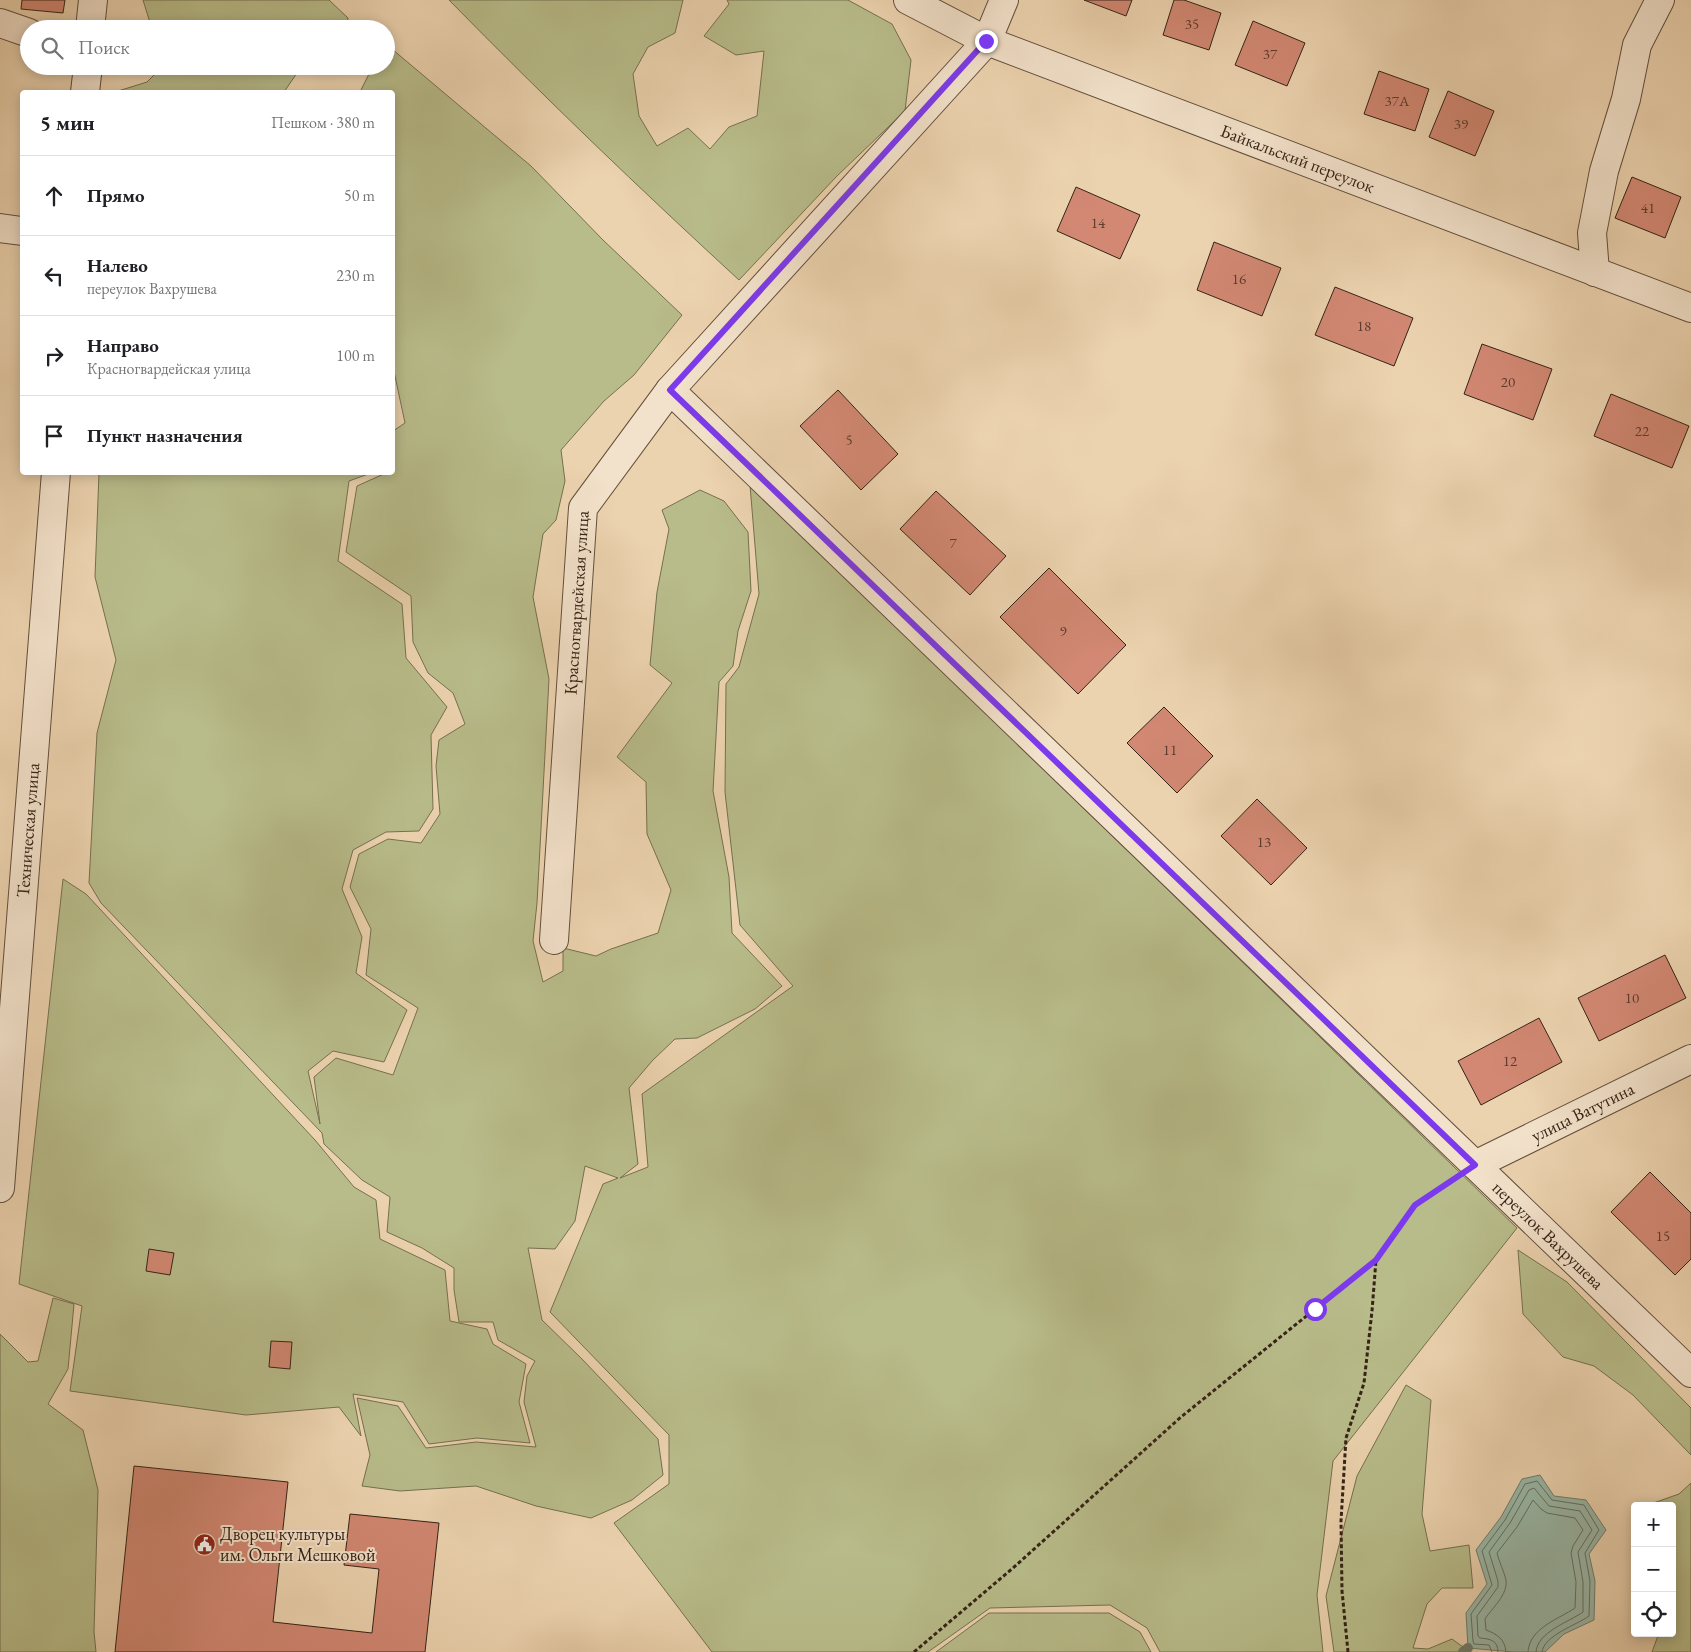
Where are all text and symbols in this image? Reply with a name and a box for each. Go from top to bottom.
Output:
house number: 35 [1185,14,1199,33]
search box [20,20,395,75]
route end [975,30,998,53]
icon: search [38,34,66,62]
text: Поиск [78,35,130,60]
house number: 37 [1263,44,1278,63]
house number: 37А [1385,91,1410,110]
text: 5 мин [40,109,95,136]
text: Пешком · 380 m [271,112,375,133]
house number: 39 [1454,114,1468,133]
street label: Байкальский переулок [1217,119,1378,198]
icon: ahead [40,182,68,210]
text: Прямо [87,183,145,208]
text: 50 m [344,185,375,206]
house number: 41 [1641,198,1655,217]
house number: 14 [1091,213,1106,232]
text: Налево [87,253,148,278]
icon: left [40,262,68,290]
text: 230 m [336,265,375,286]
house number: 16 [1232,269,1246,288]
text: переулок Вахрушева [87,278,217,299]
house number: 18 [1357,316,1371,335]
text: Направо [87,333,159,358]
icon: right [40,342,68,370]
text: 100 m [336,345,375,366]
text: Красногвардейская улица [87,358,251,379]
house number: 20 [1501,372,1515,391]
house number: 22 [1635,421,1650,440]
icon: arrive [40,422,68,450]
text: Пункт назначения [87,423,243,448]
house number: 5 [845,430,853,449]
street label: Красногвардейская улица [558,509,594,696]
house number: 7 [949,533,957,552]
house number: 9 [1059,621,1067,640]
house number: 11 [1163,740,1177,759]
street label: Техническая улица [11,761,44,898]
house number: 13 [1257,832,1271,851]
house number: 10 [1625,988,1639,1007]
house number: 12 [1503,1051,1518,1070]
street label: улица Ватутина [1527,1076,1639,1147]
street label: переулок Вахрушева [1488,1176,1610,1295]
house number: 15 [1656,1226,1670,1245]
route start [1304,1298,1327,1321]
map controls [1631,1502,1676,1637]
button: + [1631,1502,1676,1547]
place label: Дворец культуры им. Ольги Мешковой [220,1522,376,1566]
public building icon: Дворец культуры им. Ольги Мешковой [192,1532,216,1556]
button: − [1631,1547,1676,1592]
button: locate [1631,1592,1676,1637]

